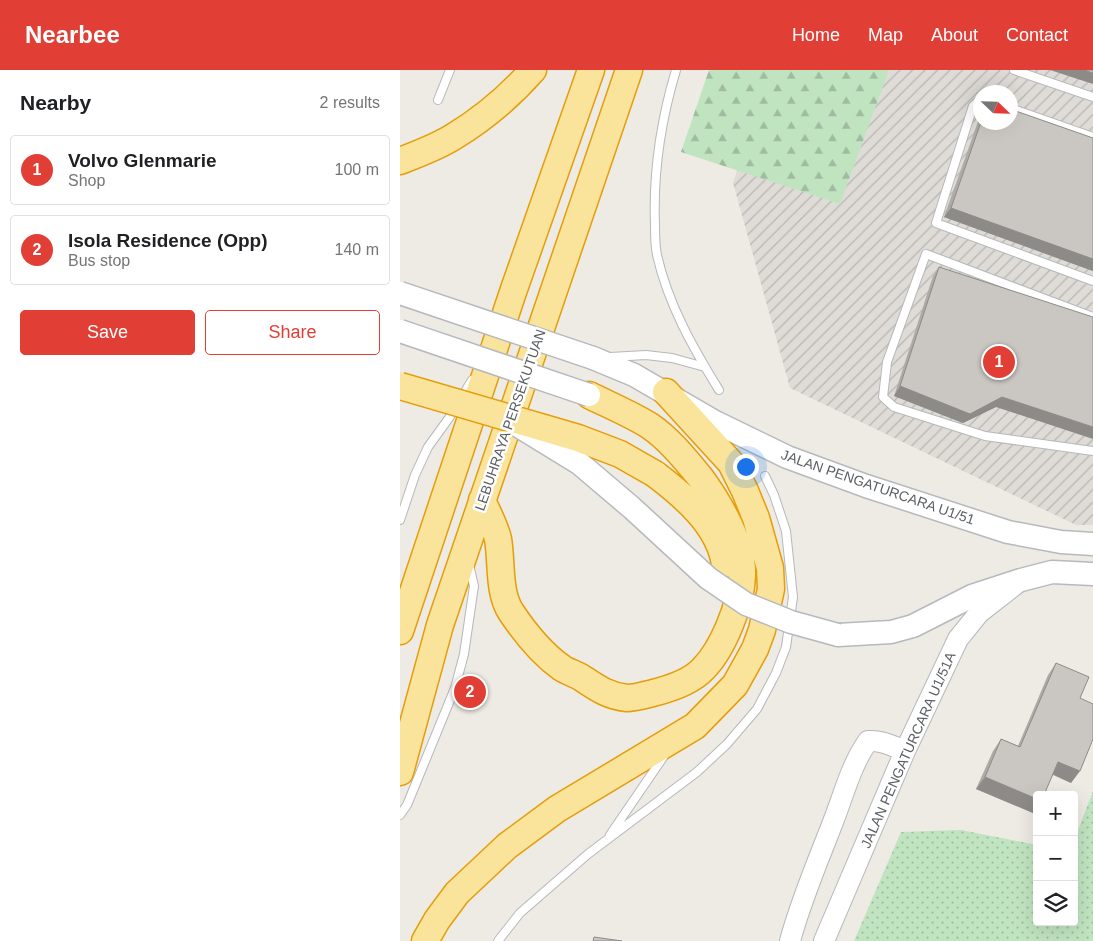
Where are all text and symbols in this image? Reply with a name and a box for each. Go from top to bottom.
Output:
text: Nearbee [25,21,120,48]
text: Home [792,25,840,45]
text: Map [868,25,903,45]
text: About [931,25,978,45]
text: Contact [1006,25,1068,45]
north arrow [973,85,1018,130]
text: Nearby [20,91,91,114]
text: 2 results [320,94,380,111]
text: Volvo Glenmarie [68,150,217,171]
text: 1 [33,161,41,178]
text: 100 m [335,161,379,178]
text: Shop [68,172,105,189]
text: Isola Residence (Opp) [68,230,268,251]
text: 2 [33,241,41,258]
text: 140 m [335,241,379,258]
text: Bus stop [68,252,130,269]
button: Save [20,310,195,355]
button: Share [205,310,380,355]
street label: LEBUHRAYA PERSEKUTUAN [471,327,549,513]
pin: 1 [983,343,1015,381]
street label: JALAN PENGATURCARA U1/51 [779,446,977,528]
your location [733,454,759,480]
street label: JALAN PENGATURCARA U1/51A [857,649,959,851]
pin: 2 [454,673,486,711]
map controls [1033,791,1078,926]
button: + [1033,791,1078,836]
button: − [1033,836,1078,881]
button: layers [1033,881,1078,926]

